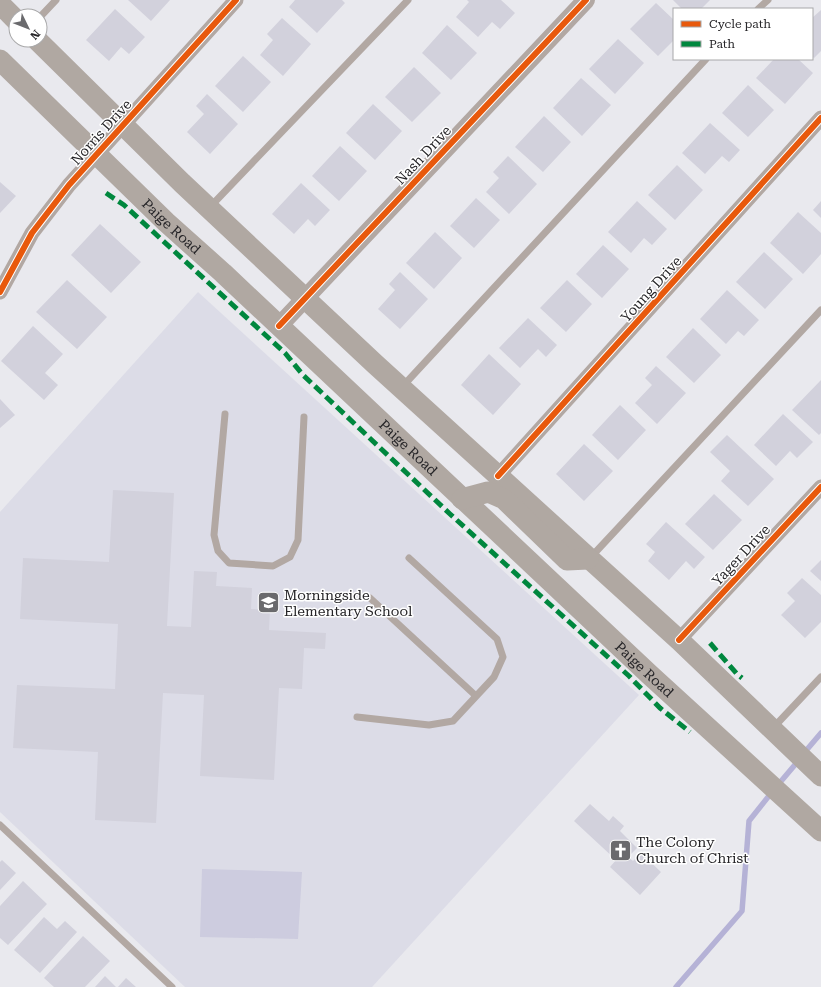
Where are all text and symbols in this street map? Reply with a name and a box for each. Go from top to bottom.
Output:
north arrow [8,8,48,48]
legend [673,8,813,60]
text: Cycle path [709,17,771,31]
text: N [27,27,43,42]
text: Path [709,37,735,51]
street label: Norris Drive [67,96,135,168]
street label: Nash Drive [392,122,454,188]
street label: Paige Road [139,195,204,257]
street label: Young Drive [617,253,685,325]
street label: Paige Road [376,416,441,479]
street label: Yager Drive [709,521,773,589]
place label: Morningside Elementary School [284,587,413,619]
school or university icon: Morningside Elementary School [256,590,282,616]
street label: Paige Road [612,638,677,701]
place label: The Colony Church of Christ [636,834,748,866]
church icon: The Colony Church of Christ [607,837,633,863]

